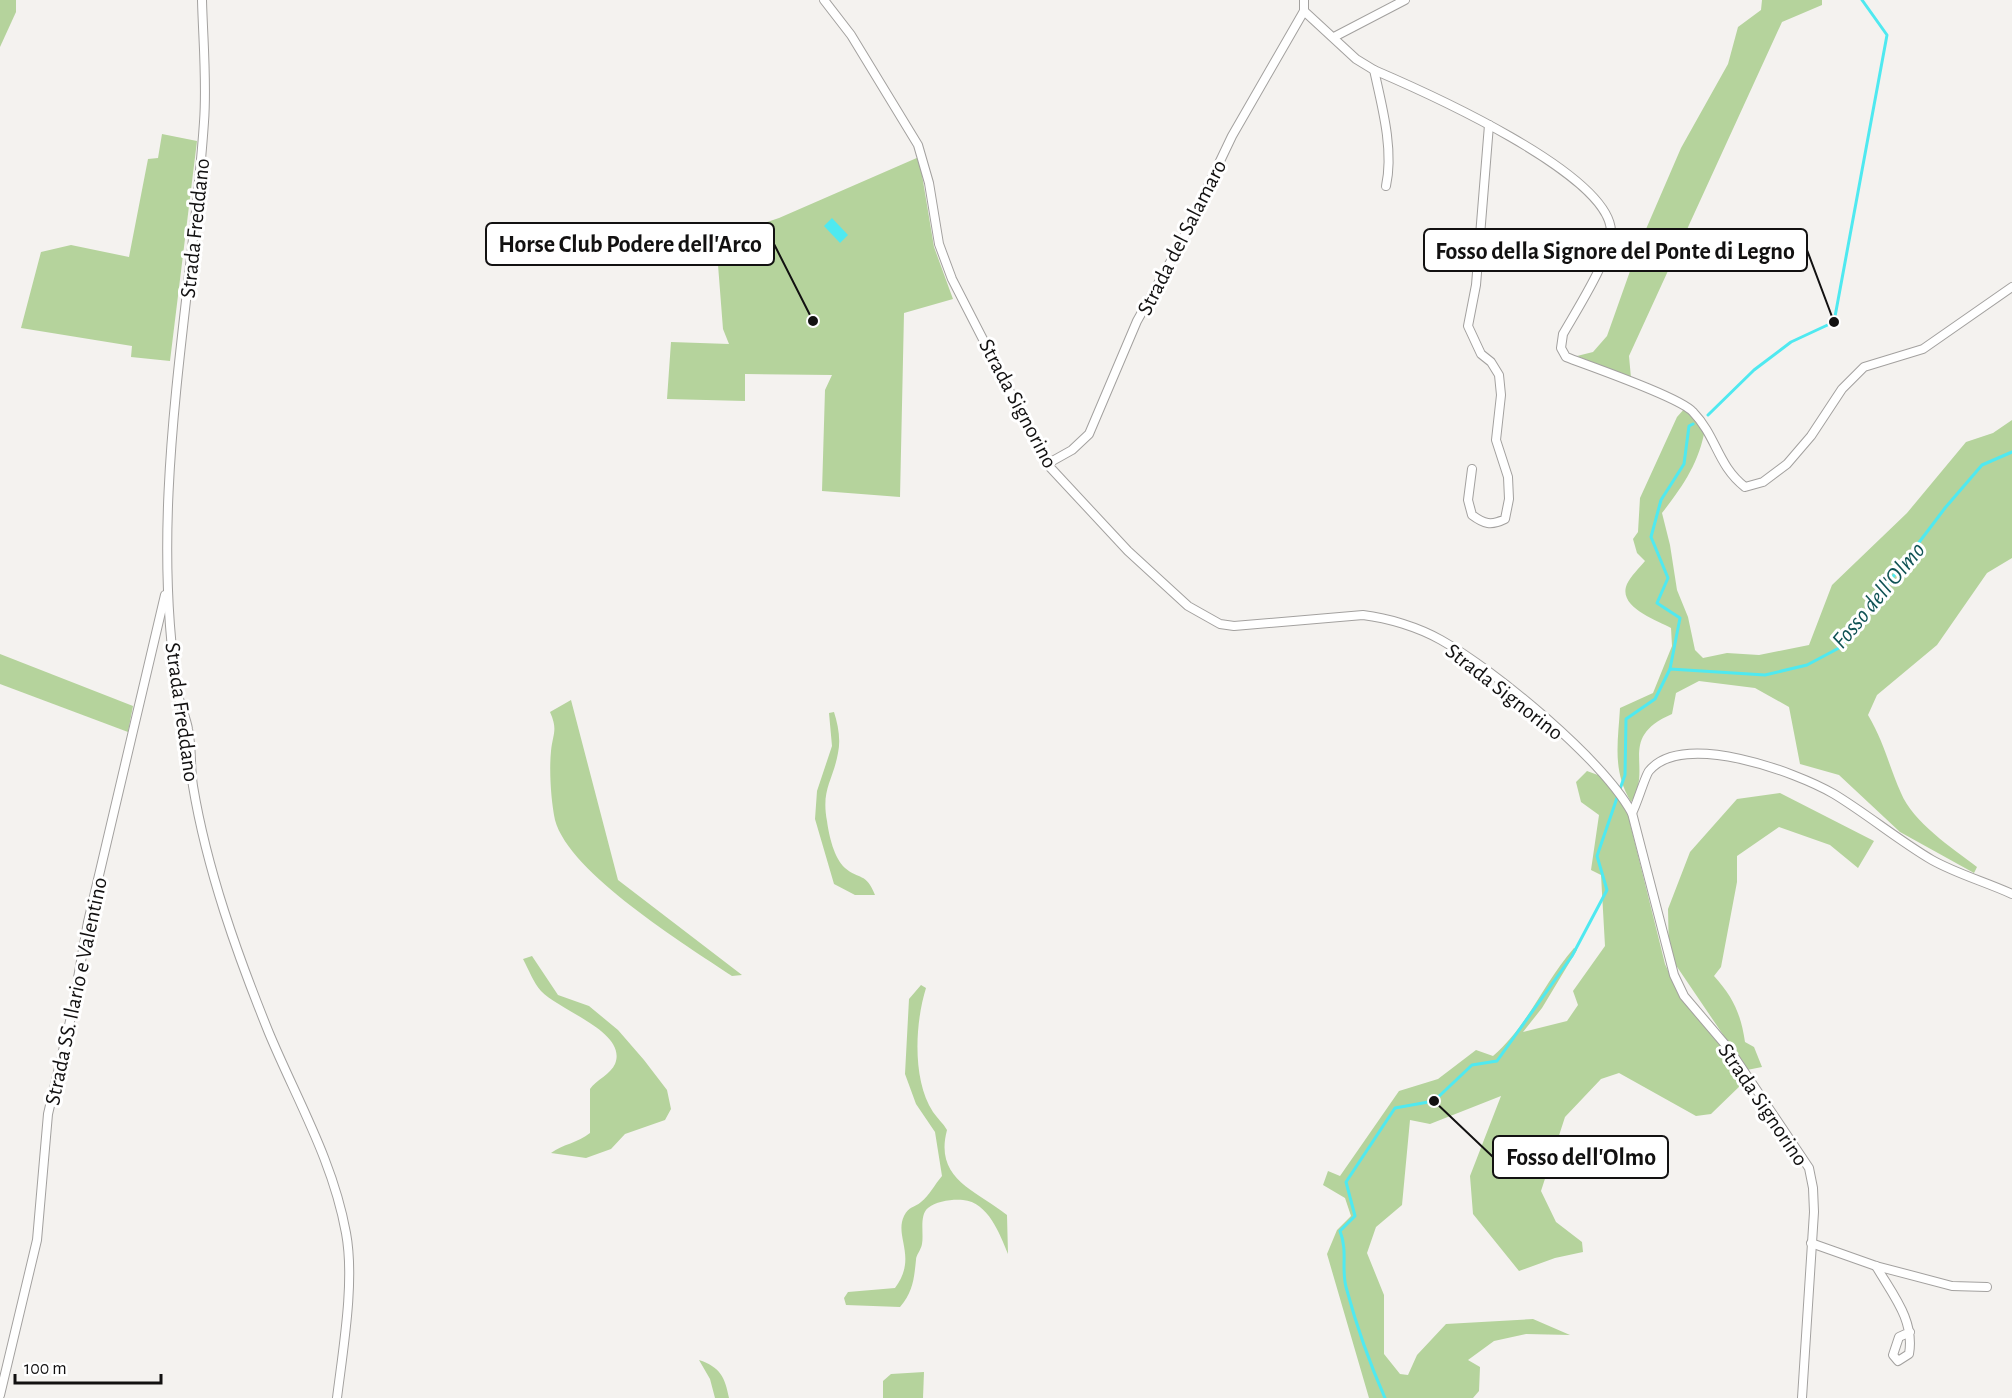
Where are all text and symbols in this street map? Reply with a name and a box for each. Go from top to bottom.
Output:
street label: Strada del Salamaro [1133,156,1231,319]
street label: Strada Freddano [177,157,213,299]
callout: Horse Club Podere dell'Arco [486,223,774,265]
callout: Fosso della Signore del Ponte di Legno [1424,229,1807,271]
text: Horse Club Podere dell'Arco [498,233,762,257]
text: Fosso della Signore del Ponte di Legno [1435,240,1795,264]
street label: Strada Signorino [975,335,1061,472]
water label: Fosso dell'Olmo [1828,538,1930,653]
street label: Strada Signorino [1441,639,1567,744]
street label: Strada Freddano [161,641,203,783]
street label: Strada SS. Ilario e Valentino [41,875,111,1107]
street label: Strada Signorino [1714,1039,1812,1170]
callout: Fosso dell'Olmo [1493,1136,1668,1178]
text: Fosso dell'Olmo [1506,1146,1656,1170]
scale bar [15,1347,160,1385]
text: 100 m [24,1360,67,1378]

